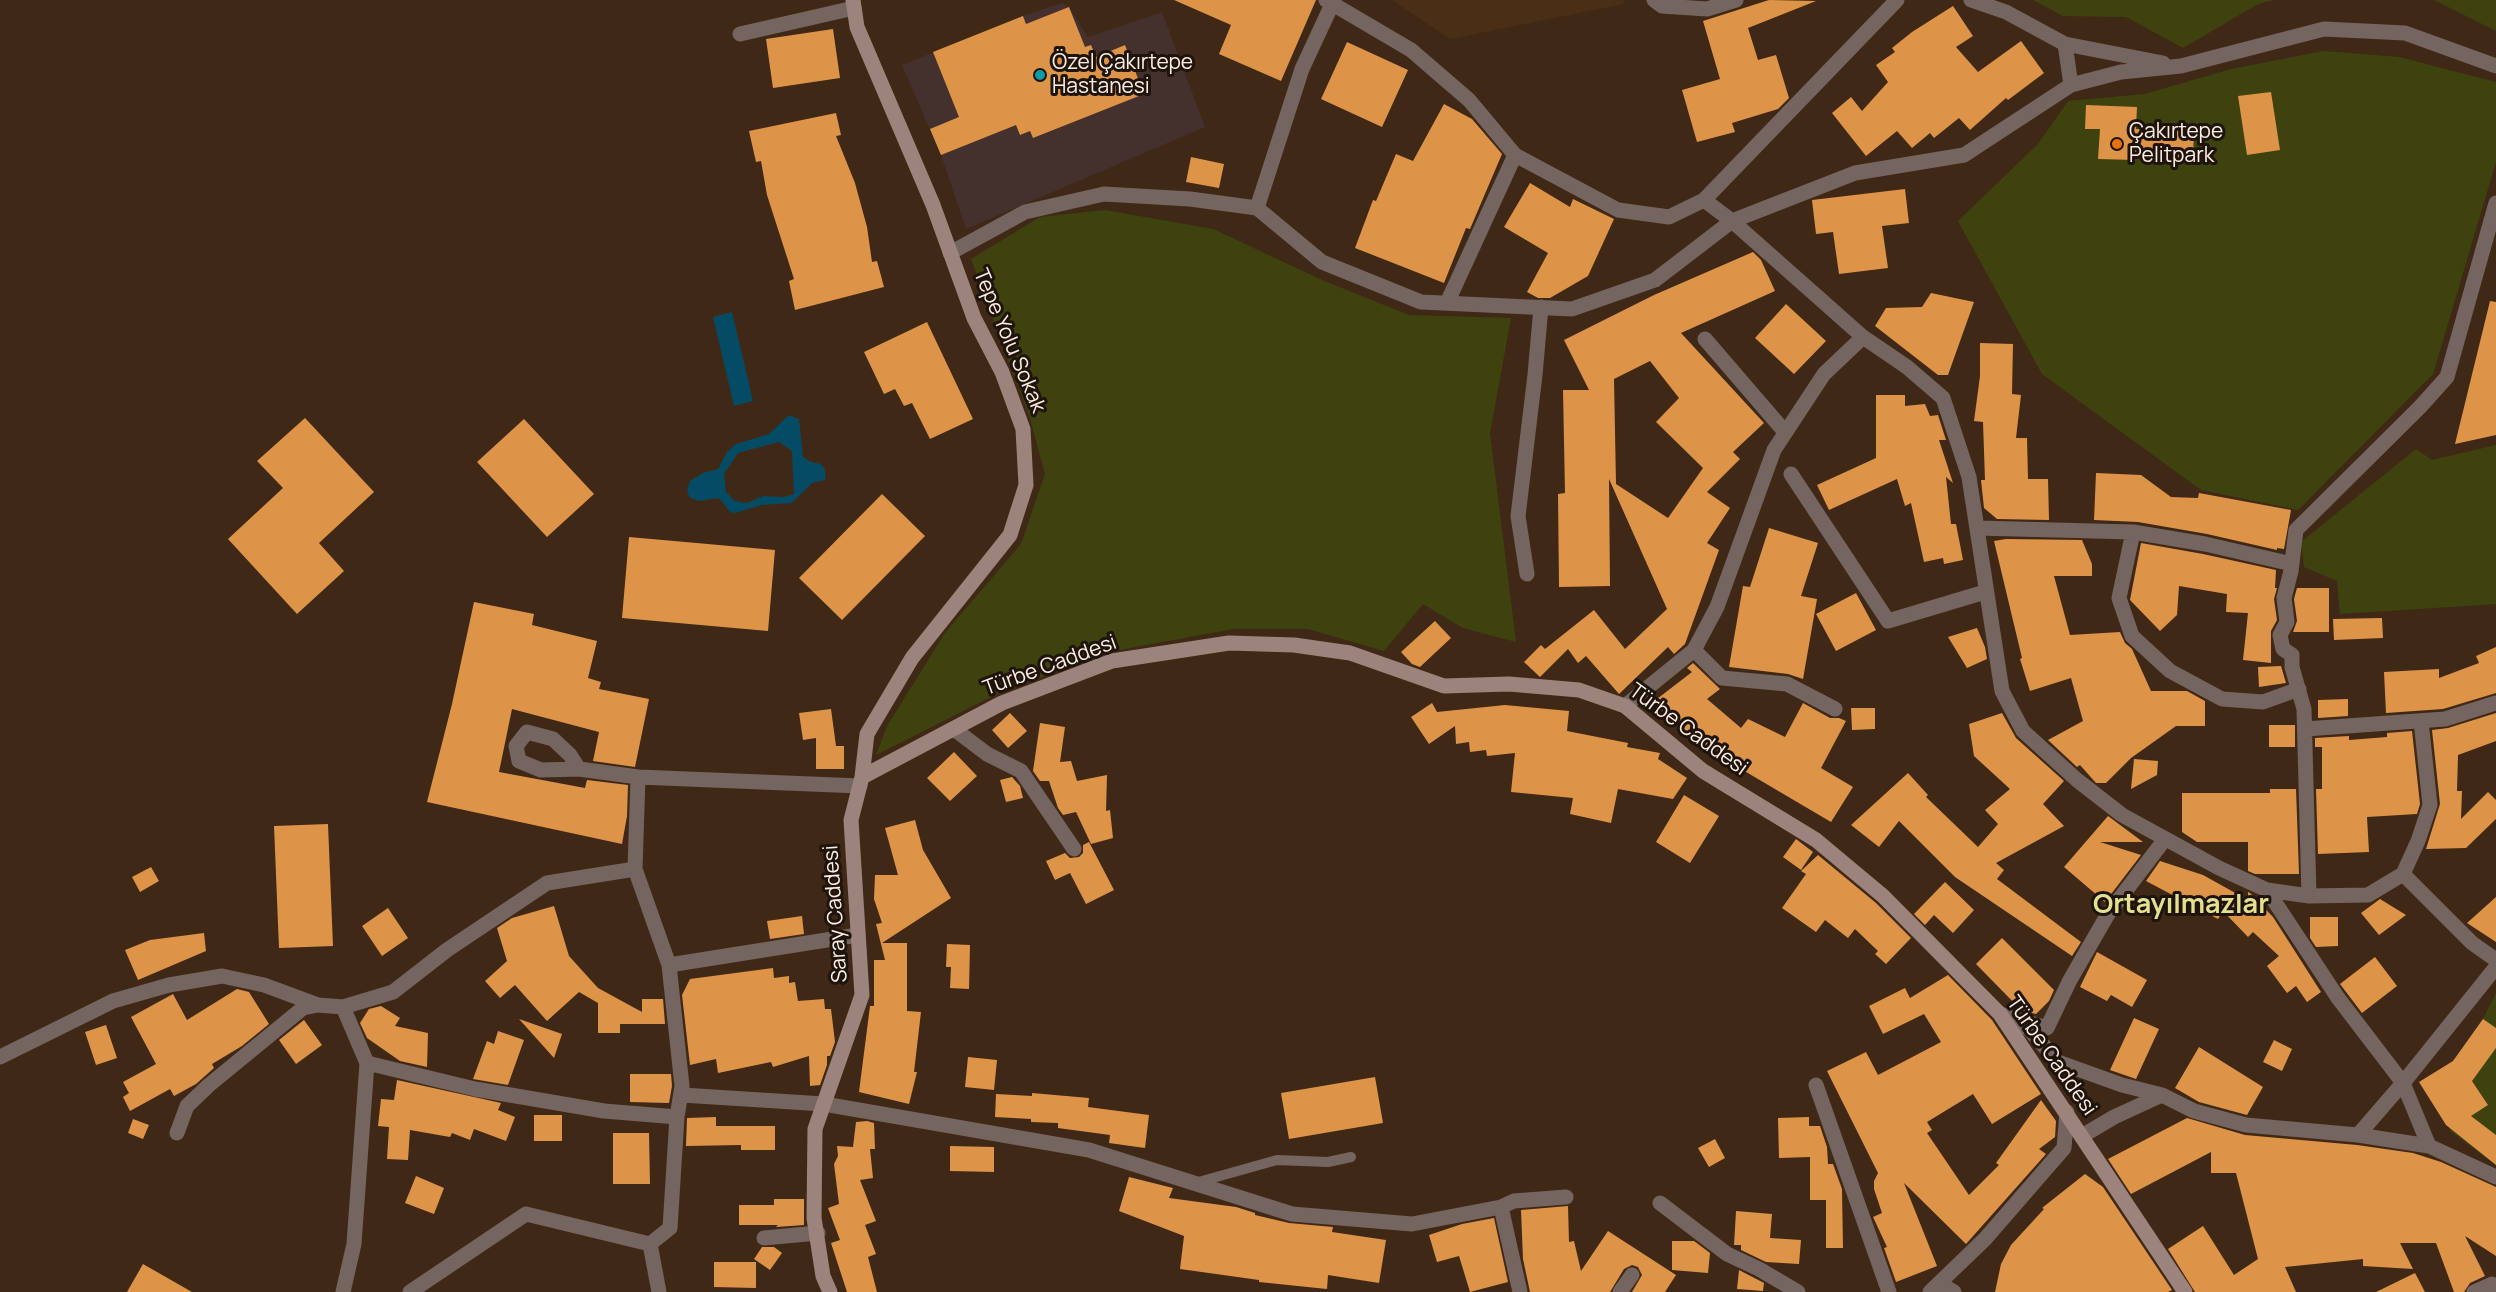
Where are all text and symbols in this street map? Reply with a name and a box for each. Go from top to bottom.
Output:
place label: Özel Çakırtepe Hastanesi [1052,50,1193,100]
marker: Özel Çakırtepe Hastanesi [1033,68,1047,82]
place label: Çakırtepe Pelitpark [2129,119,2223,169]
marker: Çakırtepe Pelitpark [2110,137,2124,151]
street label: Tepe Yolu Sokak [967,265,1051,417]
street label: Türbe Caddesi [980,630,1120,702]
street label: Türbe Caddesi [1624,679,1752,781]
street label: Saray Caddesi [819,844,853,984]
district label: Ortayılmazlar [2093,889,2269,921]
street label: Türbe Caddesi [2000,991,2102,1121]

